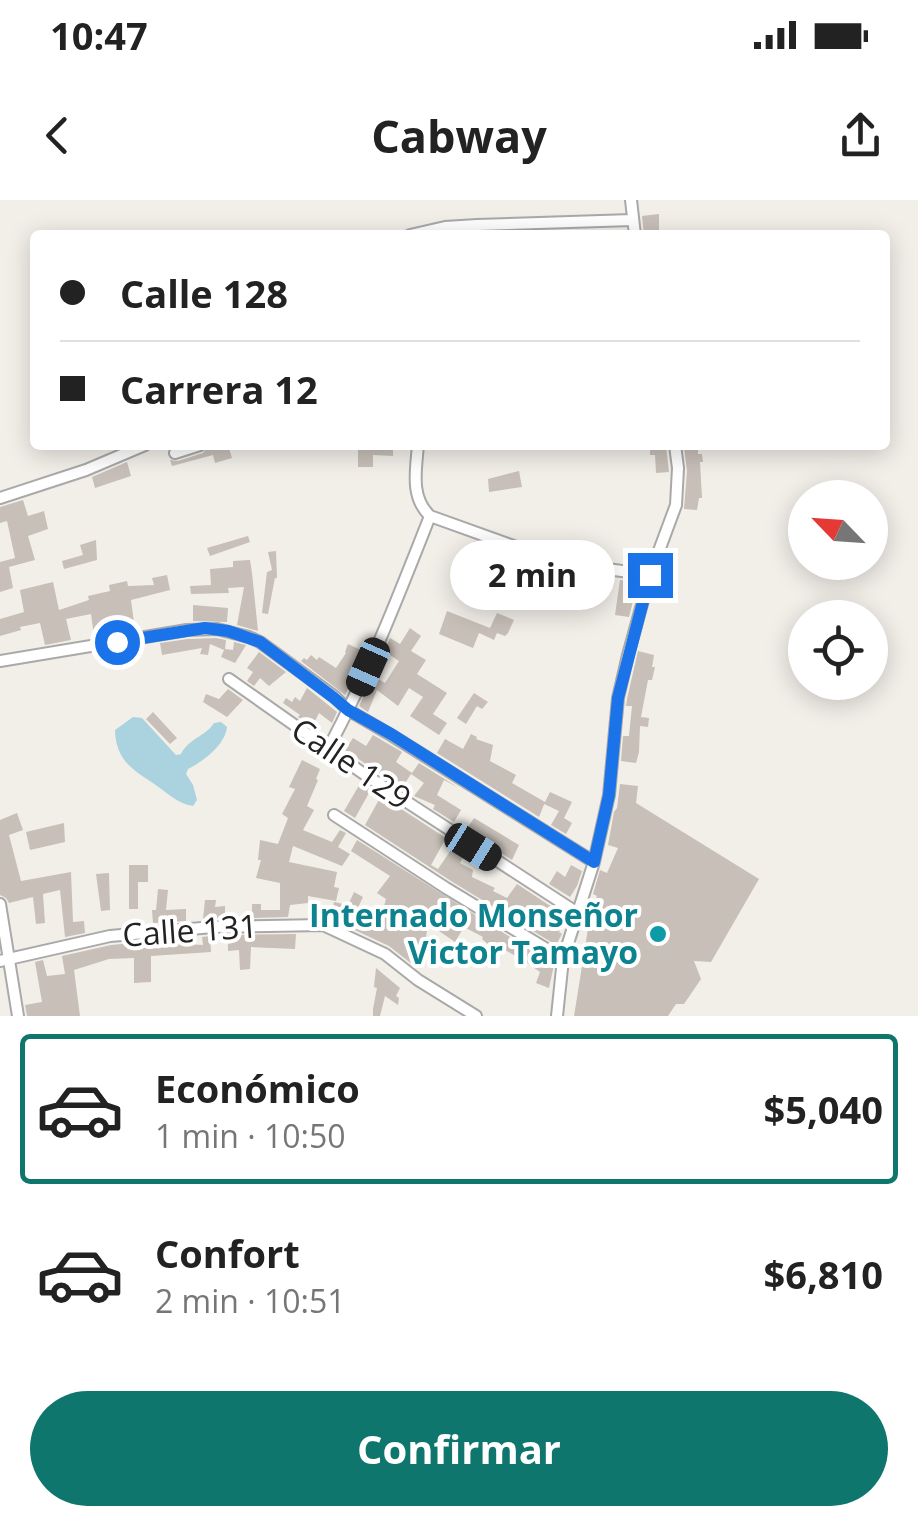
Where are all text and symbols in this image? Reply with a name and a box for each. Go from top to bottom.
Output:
text: 10:47 [50,9,148,61]
text: Cabway [371,105,547,166]
icon: back [30,108,85,163]
icon: share [833,108,888,163]
text: Calle 128 [120,267,288,319]
text: Carrera 12 [120,363,318,415]
north arrow [788,480,888,580]
map controls [788,480,888,700]
callout: 2 min [450,540,615,610]
text: 2 min [488,553,577,596]
route end [628,553,673,598]
button: locate [788,600,888,700]
route start [95,620,140,665]
car [342,633,394,701]
street label: Calle 129 [284,707,420,818]
car [440,818,506,876]
place label: Internado Monseñor Victor Tamayo [309,893,638,973]
street label: Calle 131 [121,903,259,956]
marker: Internado Monseñor Victor Tamayo [647,923,669,945]
text: Económico [155,1062,360,1114]
icon: car [35,1064,125,1154]
text: $5,040 [764,1083,883,1135]
text: 1 min · 10:50 [155,1114,346,1157]
text: Confort [155,1227,300,1279]
icon: car [35,1229,125,1319]
text: $6,810 [764,1248,883,1300]
text: 2 min · 10:51 [155,1279,346,1322]
button: Confirmar [30,1391,888,1506]

